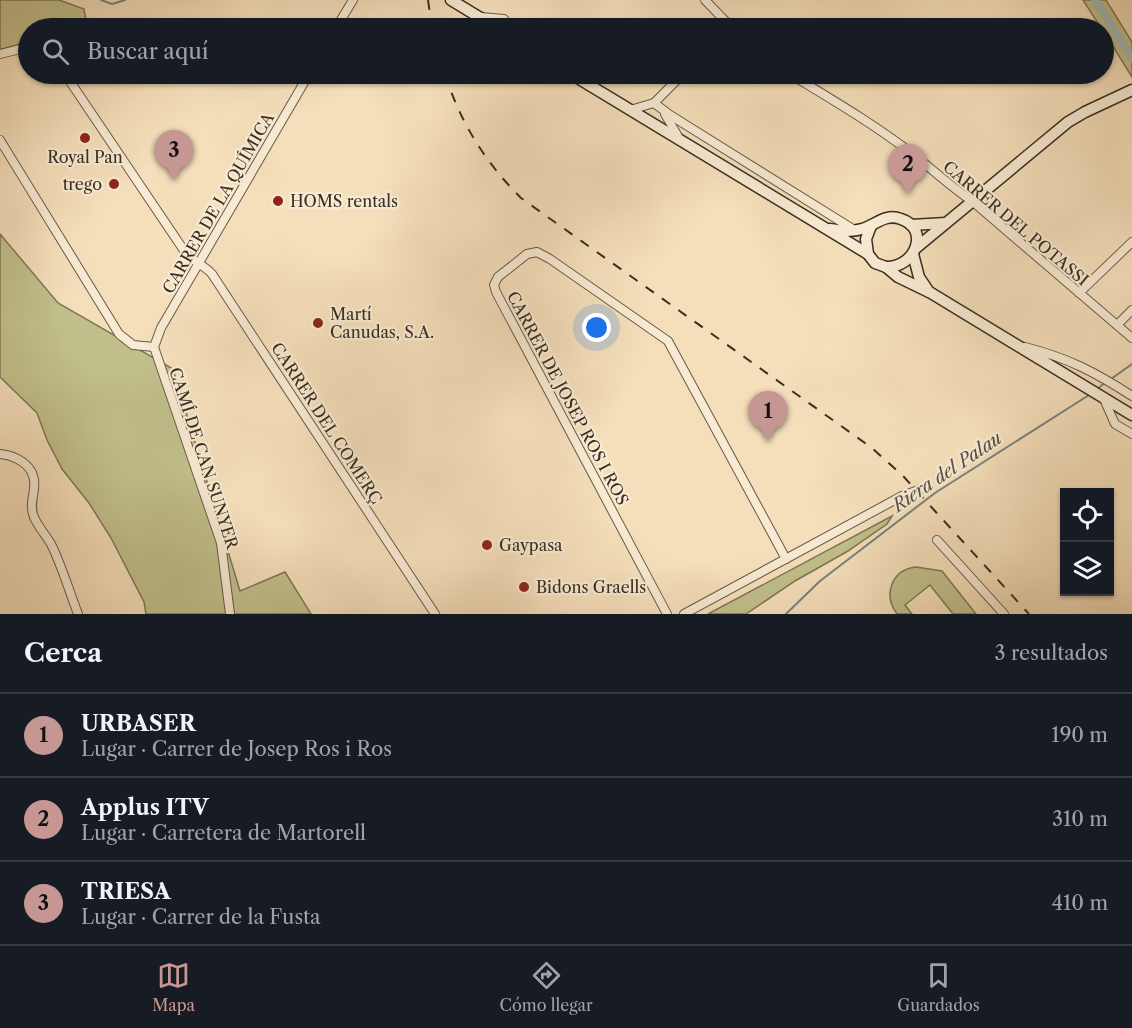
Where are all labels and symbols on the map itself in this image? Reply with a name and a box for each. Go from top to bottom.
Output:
street label: CARRER DE LA QUÍMICA [158,108,279,297]
pin: 3 [154,130,194,180]
marker: Royal Pan [78,131,92,145]
pin: 2 [888,144,928,194]
place label: Royal Pan [47,147,123,167]
street label: CARRER DEL POTASSI [939,156,1093,290]
place label: trego [63,174,102,194]
marker: trego [107,177,121,191]
place label: HOMS rentals [290,191,398,211]
marker: HOMS rentals [271,194,285,208]
street label: CARRER DE JOSEP ROS I ROS [503,288,633,508]
place label: Martí Canudas, S.A. [330,304,434,342]
your location [582,313,611,342]
marker: Martí Canudas, S.A. [311,316,325,330]
street label: CARRER DEL COMERÇ [267,338,387,508]
street label: CAMÍ DE CAN SUNYER [165,365,243,552]
pin: 1 [748,392,788,441]
water label: Riera del Palau [887,427,1006,518]
place label: Gaypasa [499,535,563,555]
marker: Gaypasa [480,538,494,552]
place label: Bidons Graells [536,577,646,597]
marker: Bidons Graells [517,580,531,594]

